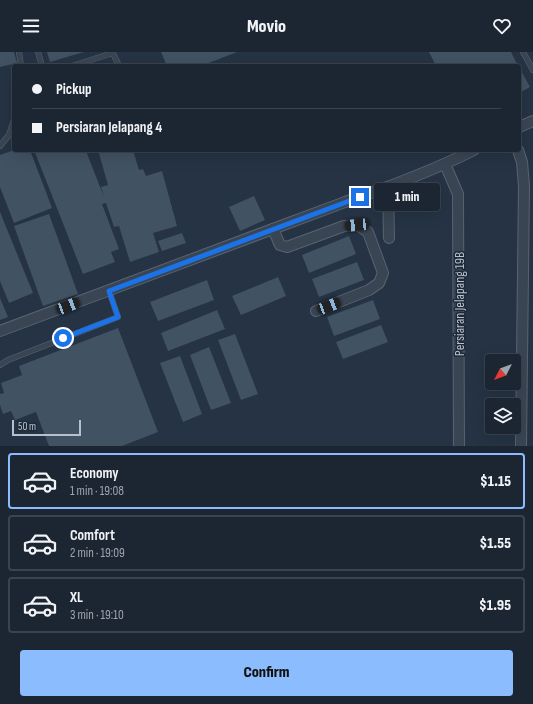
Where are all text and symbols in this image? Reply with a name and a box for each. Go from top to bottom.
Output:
icon: menu [20,15,42,37]
icon: heart [491,15,513,37]
text: Movio [247,16,286,37]
text: Pickup [56,80,92,99]
text: Persiaran Jelapang 4 [56,118,162,137]
callout: 1 min [374,183,440,211]
route end [351,188,369,206]
text: 1 min [395,189,419,205]
car [345,218,369,232]
street label: Persiaran Jelapang 19B [451,252,468,356]
car [55,296,81,316]
car [316,296,342,316]
route start [54,329,72,347]
north arrow [485,354,521,390]
map controls [485,354,521,434]
button: layers [485,398,521,434]
scale bar [12,418,81,437]
text: 50 m [18,420,36,433]
icon: car [22,463,58,499]
text: Economy [70,464,119,483]
text: $1.15 [480,472,511,491]
text: 1 min · 19:08 [70,483,124,499]
icon: car [22,525,58,561]
text: Comfort [70,526,115,545]
text: $1.55 [479,534,511,553]
text: 2 min · 19:09 [70,545,125,561]
icon: car [22,587,58,623]
text: XL [70,588,83,607]
text: $1.95 [479,596,511,615]
text: 3 min · 19:10 [70,607,124,623]
button: Confirm [20,650,513,696]

